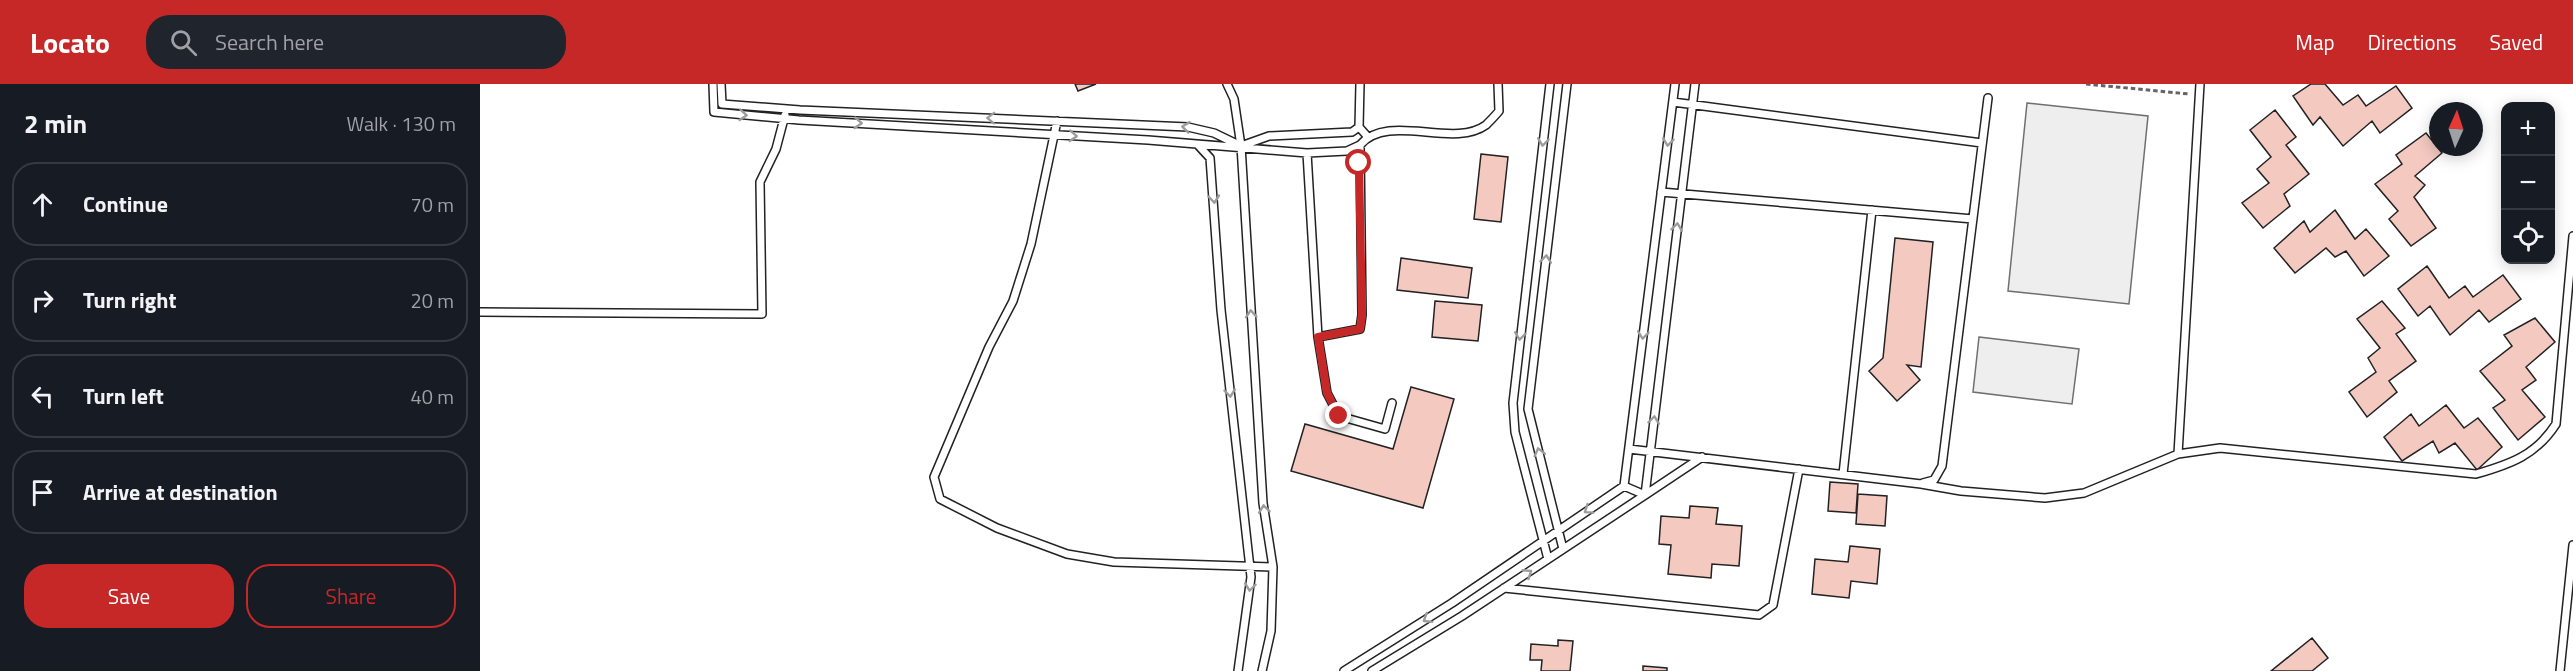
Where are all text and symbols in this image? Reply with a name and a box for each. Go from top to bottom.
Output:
search box [146,15,566,69]
text: Locato [30,21,110,64]
text: Search here [215,25,324,59]
icon: search [167,26,200,59]
text: Map [2295,26,2335,58]
text: Directions [2368,26,2457,58]
text: Saved [2490,26,2543,58]
north arrow [2429,102,2483,156]
map controls [2501,102,2555,264]
button: + [2501,102,2555,156]
text: 2 min [24,104,87,143]
text: Walk · 130 m [347,108,456,139]
one-way arrow [738,108,747,121]
one-way arrow [987,112,996,125]
one-way arrow [853,116,862,129]
one-way arrow [1181,122,1190,134]
one-way arrow [1069,129,1078,142]
one-way arrow [1662,137,1674,147]
one-way arrow [1537,138,1550,147]
route start [1345,149,1371,175]
button: − [2501,156,2555,210]
text: Continue [83,187,168,221]
icon: ahead [26,188,59,221]
text: 70 m [410,189,454,220]
one-way arrow [1207,194,1220,203]
button: locate [2501,210,2555,264]
one-way arrow [1671,222,1683,231]
one-way arrow [1539,255,1552,264]
text: Turn right [83,283,177,317]
icon: right [26,284,59,317]
text: 20 m [410,285,454,316]
one-way arrow [1245,310,1258,319]
one-way arrow [1515,331,1527,340]
one-way arrow [1637,331,1650,340]
text: Turn left [83,379,164,413]
icon: left [26,380,59,413]
text: 40 m [410,381,454,412]
one-way arrow [1223,388,1236,397]
route end [1325,402,1351,428]
one-way arrow [1647,416,1660,425]
one-way arrow [1533,447,1546,457]
text: Arrive at destination [83,475,278,509]
icon: arrive [26,476,59,509]
one-way arrow [1584,503,1595,514]
one-way arrow [1259,504,1271,514]
button: Save [24,564,234,628]
button: Share [246,564,456,628]
one-way arrow [1521,569,1532,580]
one-way arrow [1244,582,1257,591]
one-way arrow [1422,612,1433,623]

